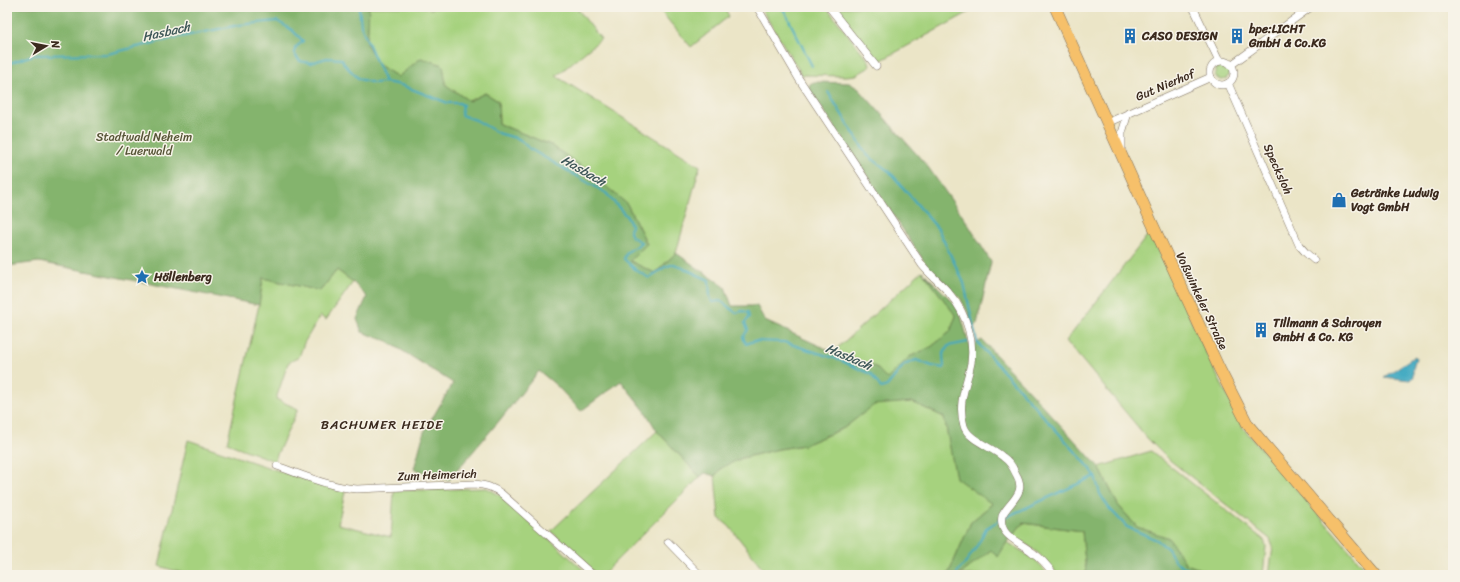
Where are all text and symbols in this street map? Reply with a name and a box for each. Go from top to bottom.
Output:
water label: Hasbach [140,15,193,48]
place label: bpe:LICHT GmbH & Co.KG [1248,18,1327,54]
place label: CASO DESIGN [1141,25,1218,47]
north arrow [26,26,66,66]
building icon: CASO DESIGN [1121,27,1139,45]
building icon: bpe:LICHT GmbH & Co.KG [1228,27,1246,45]
text: N [45,38,65,50]
street label: Gut Nierhof [1132,62,1200,107]
park label: Stadtwald Neheim / Luerwald [96,126,192,162]
street label: Specksloh [1257,140,1299,198]
water label: Hasbach [557,148,612,193]
place label: Getränke Ludwig Vogt GmbH [1350,182,1440,218]
shop icon: Getränke Ludwig Vogt GmbH [1330,191,1348,209]
street label: Voßwinkeler Straße [1170,248,1234,354]
place label: Höllenberg [153,266,212,288]
place icon: Höllenberg [133,268,151,286]
place label: Tillmann & Schroyen GmbH & Co. KG [1272,312,1382,348]
building icon: Tillmann & Schroyen GmbH & Co. KG [1252,321,1270,339]
water label: Hasbach [822,336,877,377]
district label: BACHUMER HEIDE [321,413,443,436]
street label: Zum Heimerich [397,463,477,487]

